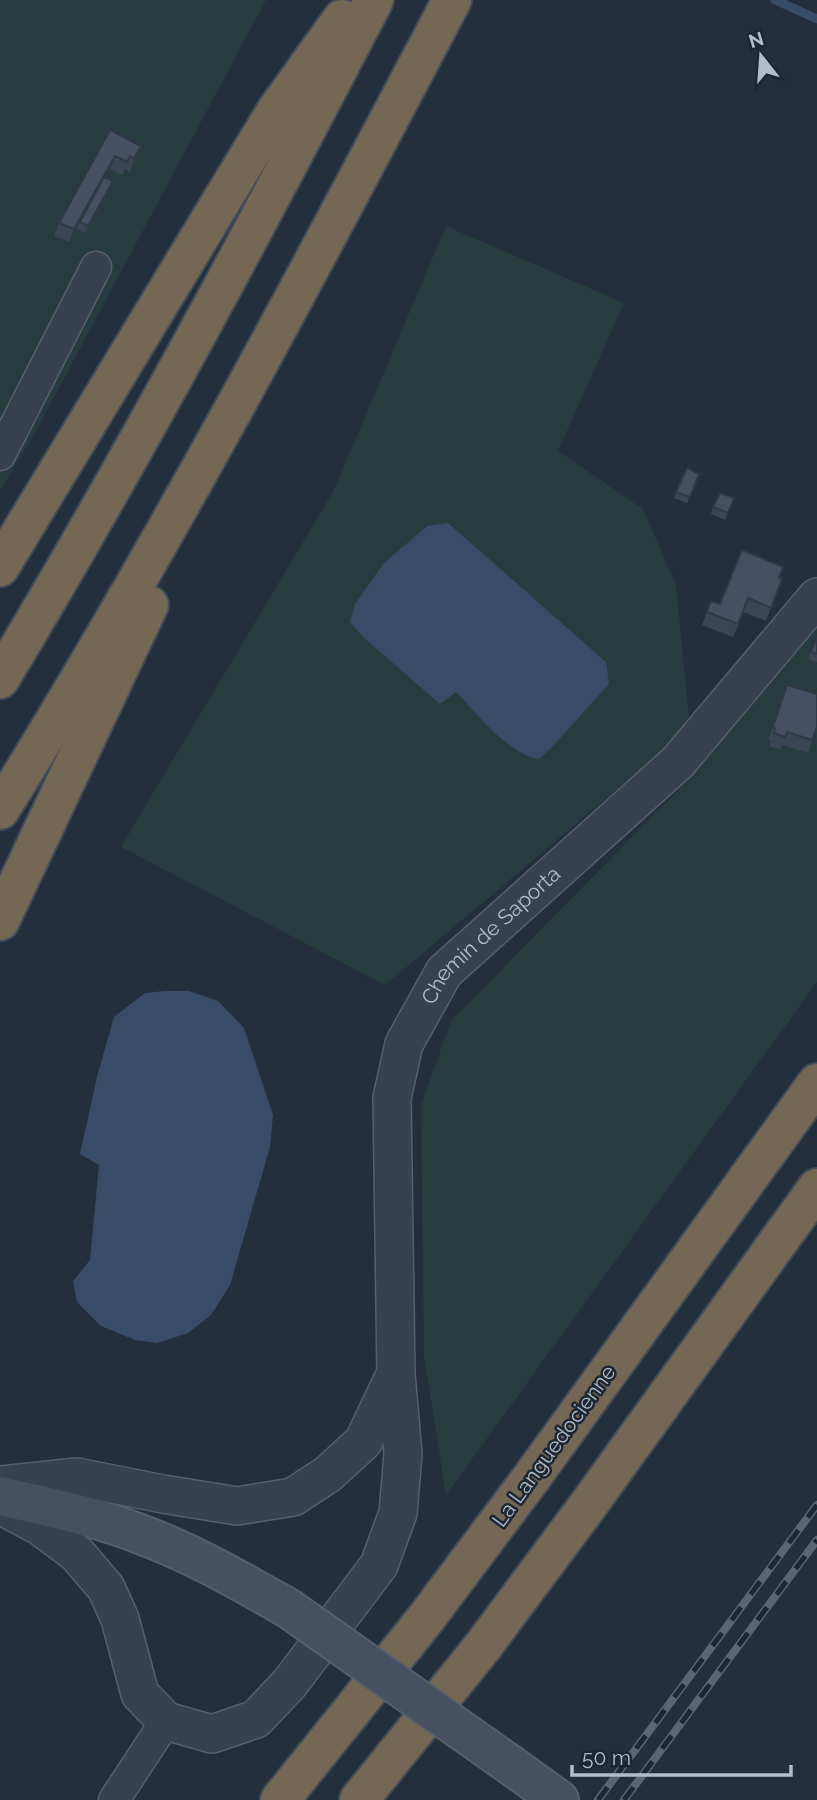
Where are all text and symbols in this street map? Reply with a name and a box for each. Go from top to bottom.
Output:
north arrow [726,21,796,91]
text: N [746,27,766,52]
street label: Chemin de Saporta [416,861,565,1008]
street label: La Languedocienne [487,1360,621,1531]
scale bar [572,1734,791,1778]
text: 50 m [582,1745,631,1770]

